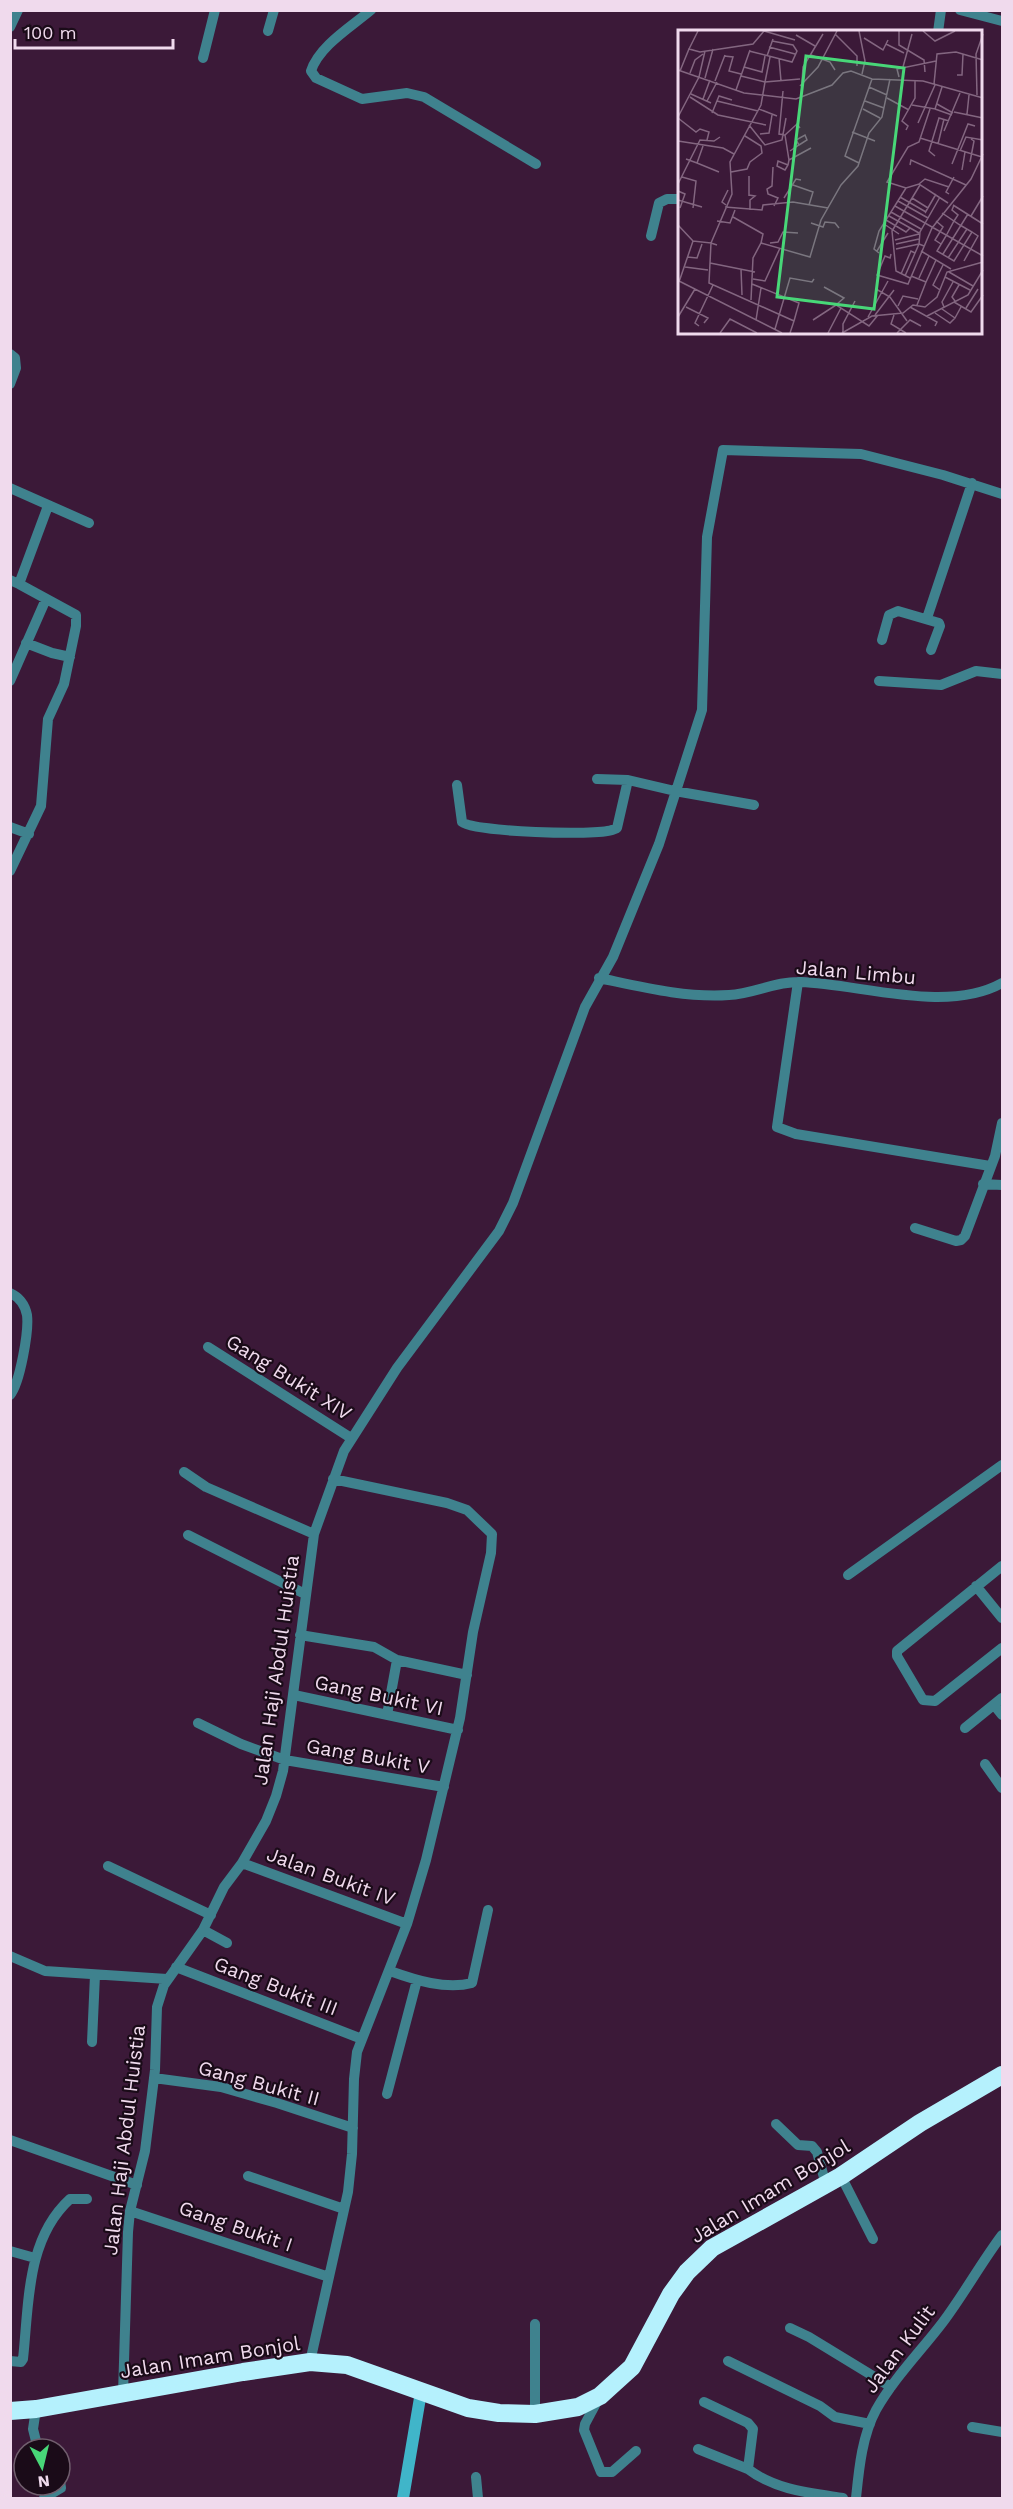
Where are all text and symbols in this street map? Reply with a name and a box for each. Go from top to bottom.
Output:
scale bar [15,12,172,50]
text: 100 m [24,22,77,43]
inset map [678,30,983,334]
street label: Jalan Limbu [795,955,917,989]
street label: Gang Bukit XIV [222,1329,356,1425]
street label: Jalan Haji Abdul Huistia [248,1553,304,1787]
street label: Gang Bukit VI [312,1670,446,1720]
street label: Gang Bukit V [304,1733,432,1779]
street label: Jalan Bukit IV [263,1842,399,1910]
street label: Gang Bukit III [211,1951,341,2021]
street label: Jalan Haji Abdul Huistia [98,2023,150,2257]
street label: Gang Bukit II [196,2055,322,2111]
street label: Jalan Imam Bonjol [686,2134,854,2248]
street label: Gang Bukit I [176,2195,296,2257]
street label: Jalan Kulit [858,2300,940,2398]
street label: Jalan Imam Bonjol [118,2331,302,2383]
north arrow [12,2437,72,2497]
text: N [37,2471,51,2492]

